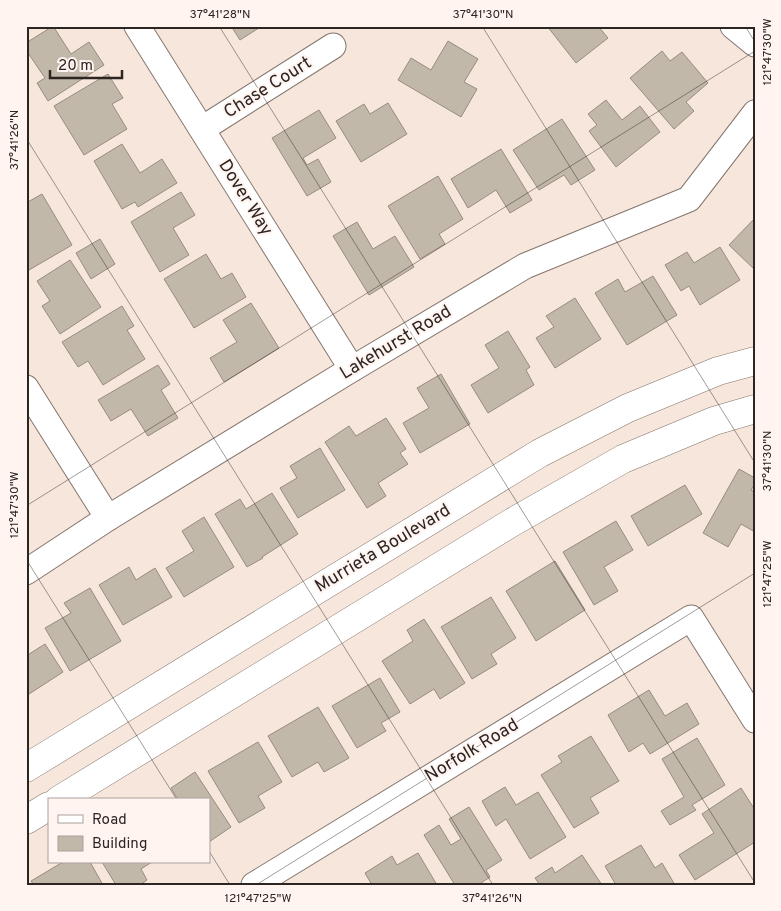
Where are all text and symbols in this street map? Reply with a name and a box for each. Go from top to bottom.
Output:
text: 37°41'28"N [190,7,250,23]
text: 37°41'30"N [453,7,513,23]
text: 121°47'30"W [760,18,776,86]
scale bar [50,48,122,80]
street label: Chase Court [220,52,316,124]
text: 20 m [58,57,93,76]
text: 37°41'26"N [7,110,23,170]
street label: Dover Way [213,156,277,240]
street label: Lakehurst Road [336,301,456,385]
text: 37°41'30"N [760,431,776,491]
text: 121°47'30"W [7,471,23,539]
street label: Murrieta Boulevard [311,499,455,599]
text: 121°47'25"W [760,540,776,608]
street label: Norfolk Road [421,714,523,788]
legend [48,798,210,864]
text: Road [92,811,127,830]
text: Building [92,835,147,854]
text: 121°47'25"W [224,891,292,907]
text: 37°41'26"N [462,891,522,907]

